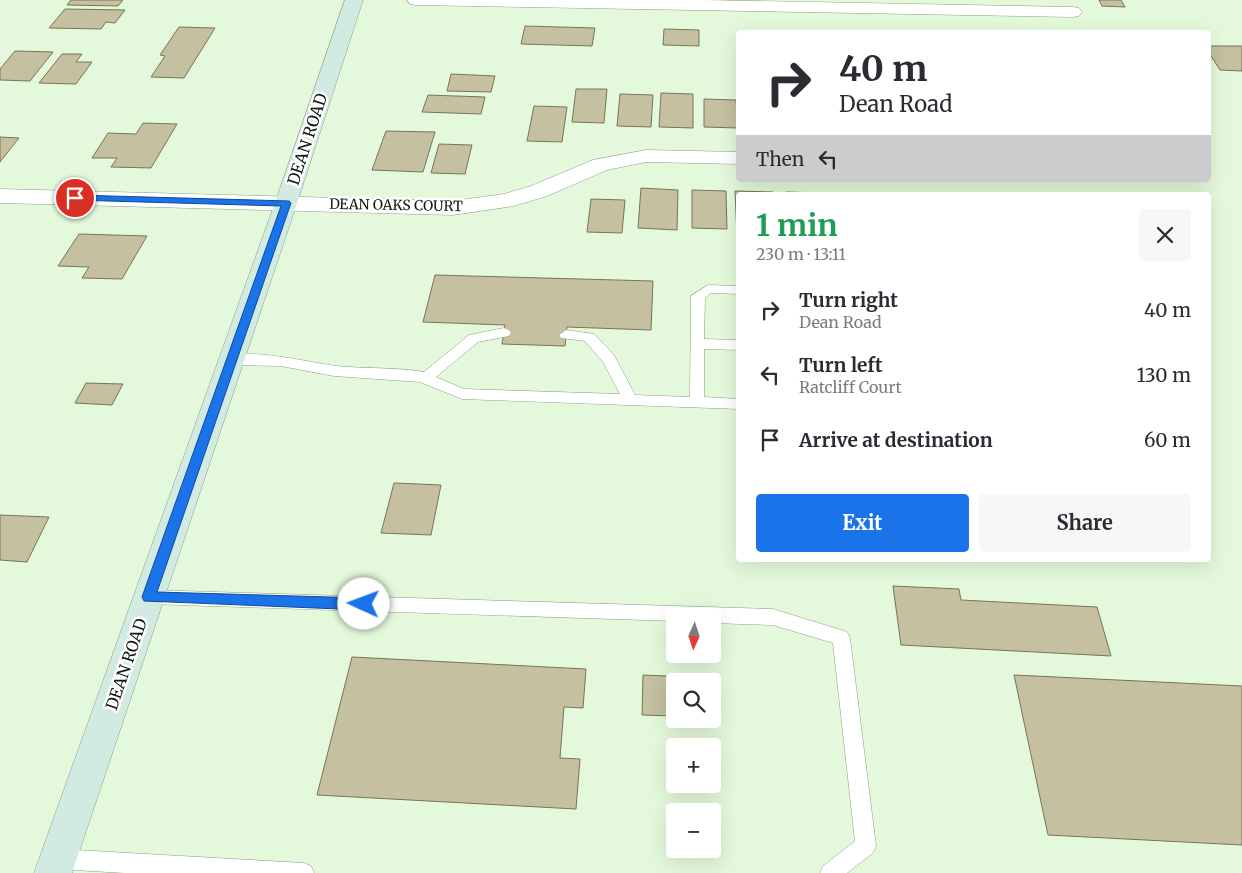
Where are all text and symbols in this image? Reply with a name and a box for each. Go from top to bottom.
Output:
text: 40 m [839,47,927,91]
icon: right [756,50,821,115]
text: Dean Road [839,90,952,118]
street label: DEAN ROAD [283,91,331,187]
icon: left [814,145,842,173]
text: Then [756,147,804,171]
pin [54,177,96,219]
icon: arrive [61,184,89,212]
street label: DEAN OAKS COURT [329,195,463,215]
text: 1 min [756,206,838,244]
button: close [1139,209,1191,261]
text: 230 m · 13:11 [756,244,846,264]
text: Turn right [799,288,898,312]
icon: right [756,296,784,324]
text: 40 m [1144,298,1191,322]
text: Dean Road [799,312,882,332]
text: Turn left [799,353,883,377]
icon: left [756,361,784,389]
text: 130 m [1137,363,1191,387]
text: Ratcliff Court [799,377,902,397]
icon: arrive [756,426,784,454]
text: Arrive at destination [799,428,993,452]
text: 60 m [1144,428,1191,452]
button: Exit [756,494,969,552]
button: Share [979,494,1191,552]
position arrow [337,577,389,629]
north arrow [666,608,721,662]
map controls [666,608,721,858]
street label: DEAN ROAD [101,616,151,712]
button: search [666,673,721,728]
button: + [666,738,721,793]
button: − [666,803,721,858]

